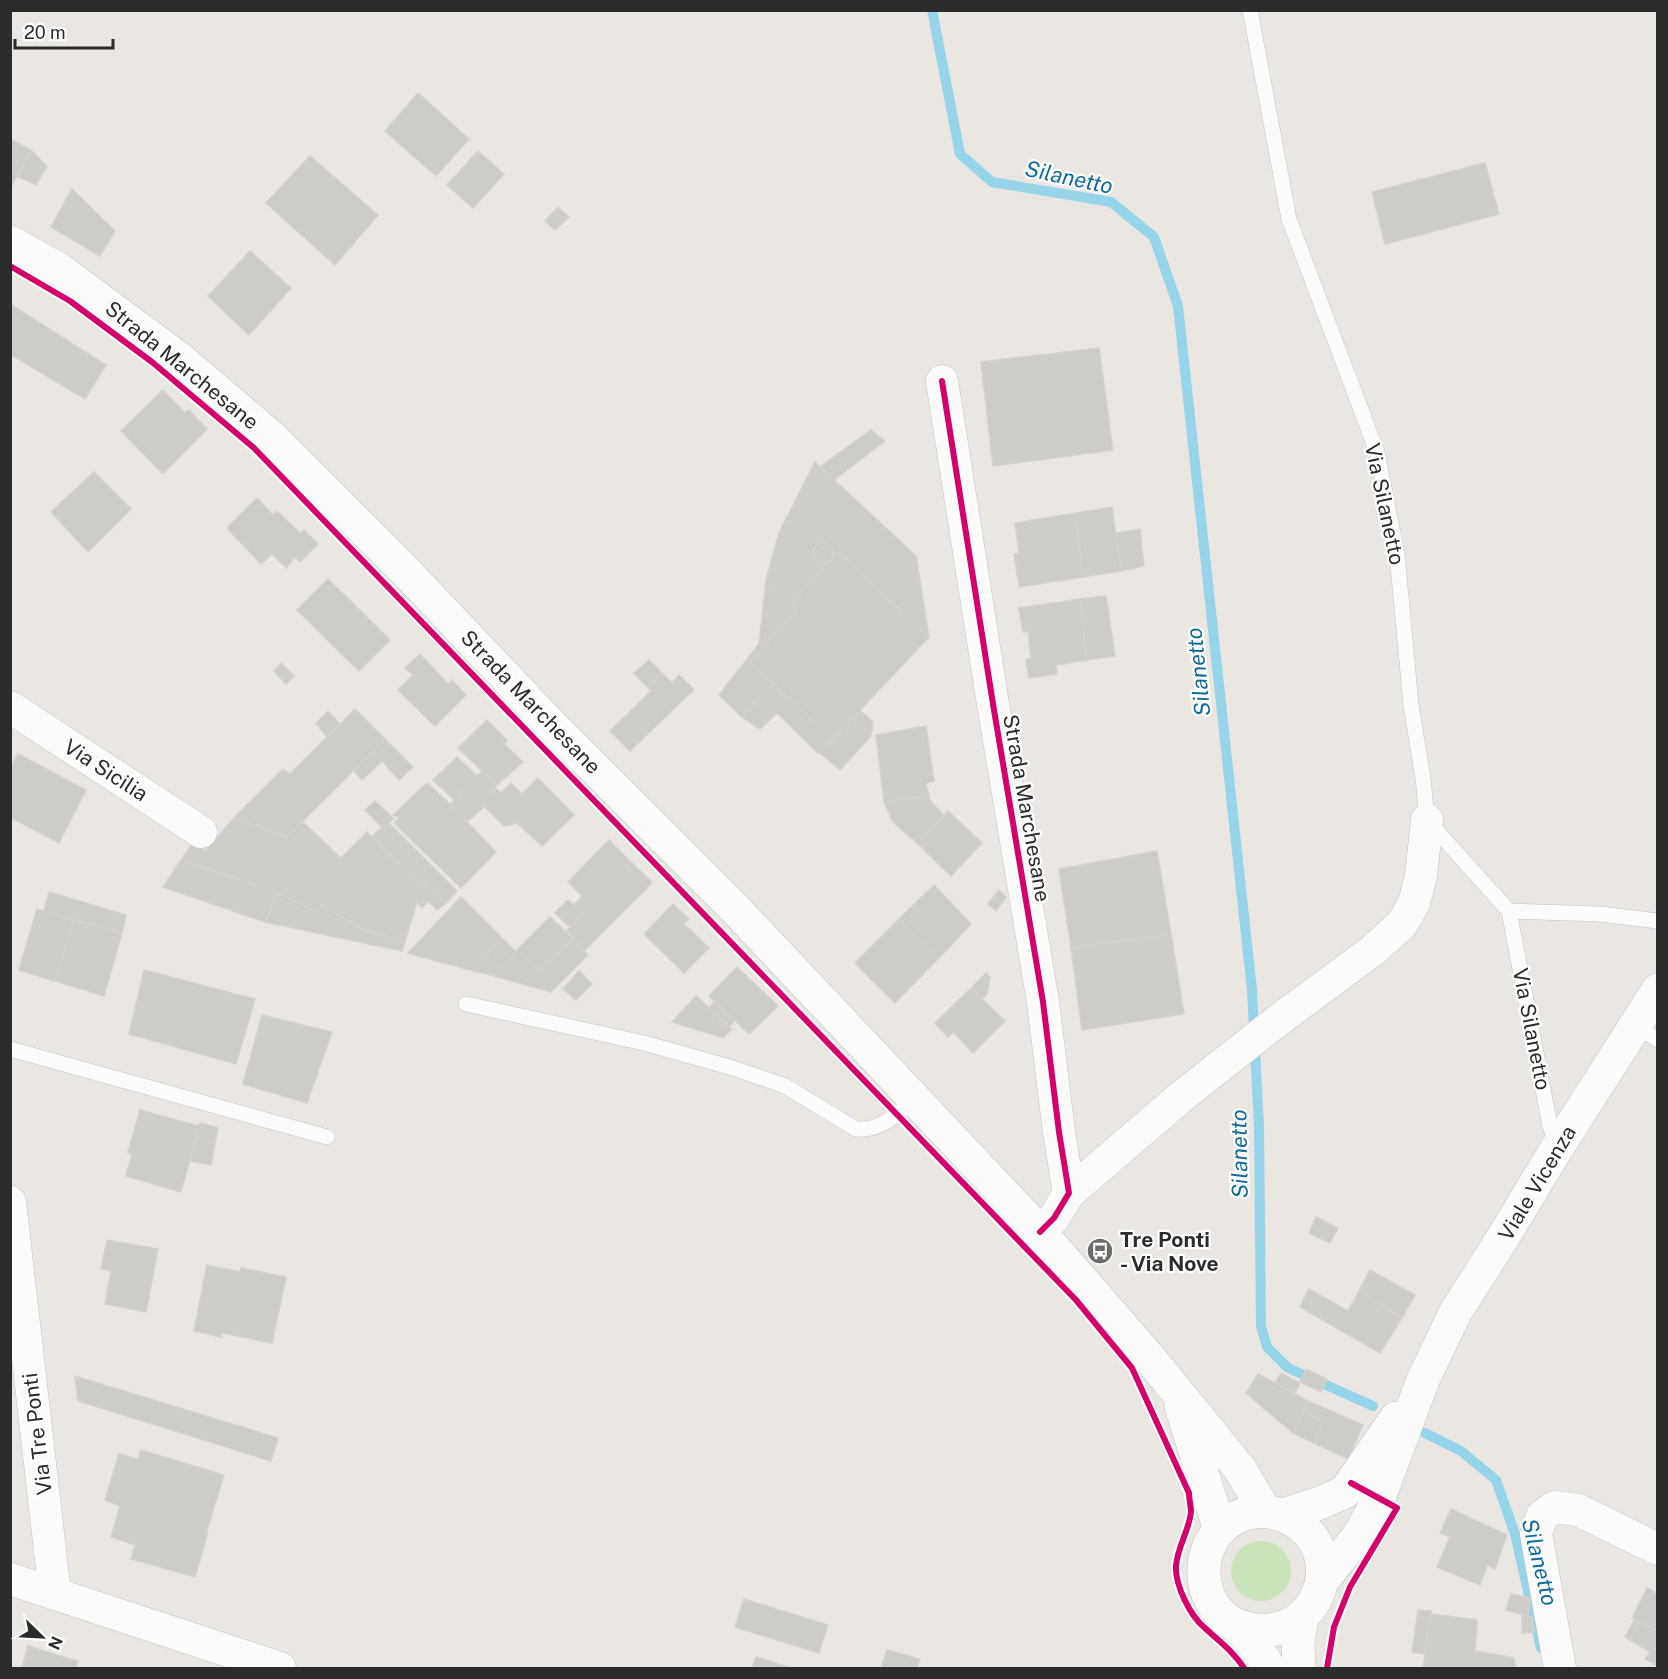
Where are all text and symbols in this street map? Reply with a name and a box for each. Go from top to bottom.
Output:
scale bar [15,12,112,50]
text: 20 m [24,22,66,43]
water label: Silanetto [1023,155,1115,199]
street label: Strada Marchesane [100,295,264,435]
street label: Via Silanetto [1360,441,1410,567]
street label: Strada Marchesane [456,625,606,779]
water label: Silanetto [1180,626,1216,718]
street label: Strada Marchesane [998,712,1056,904]
street label: Via Sicilia [59,734,153,806]
street label: Via Silanetto [1508,966,1556,1092]
water label: Silanetto [1225,1109,1253,1199]
street label: Viale Vicenza [1493,1121,1581,1245]
place label: Tre Ponti - Via Nove [1120,1227,1219,1276]
bus stop icon: Tre Ponti - Via Nove [1085,1236,1115,1266]
street label: Via Tre Ponti [17,1372,57,1496]
water label: Silanetto [1517,1516,1563,1608]
north arrow [12,1607,72,1667]
text: N [44,1633,66,1652]

